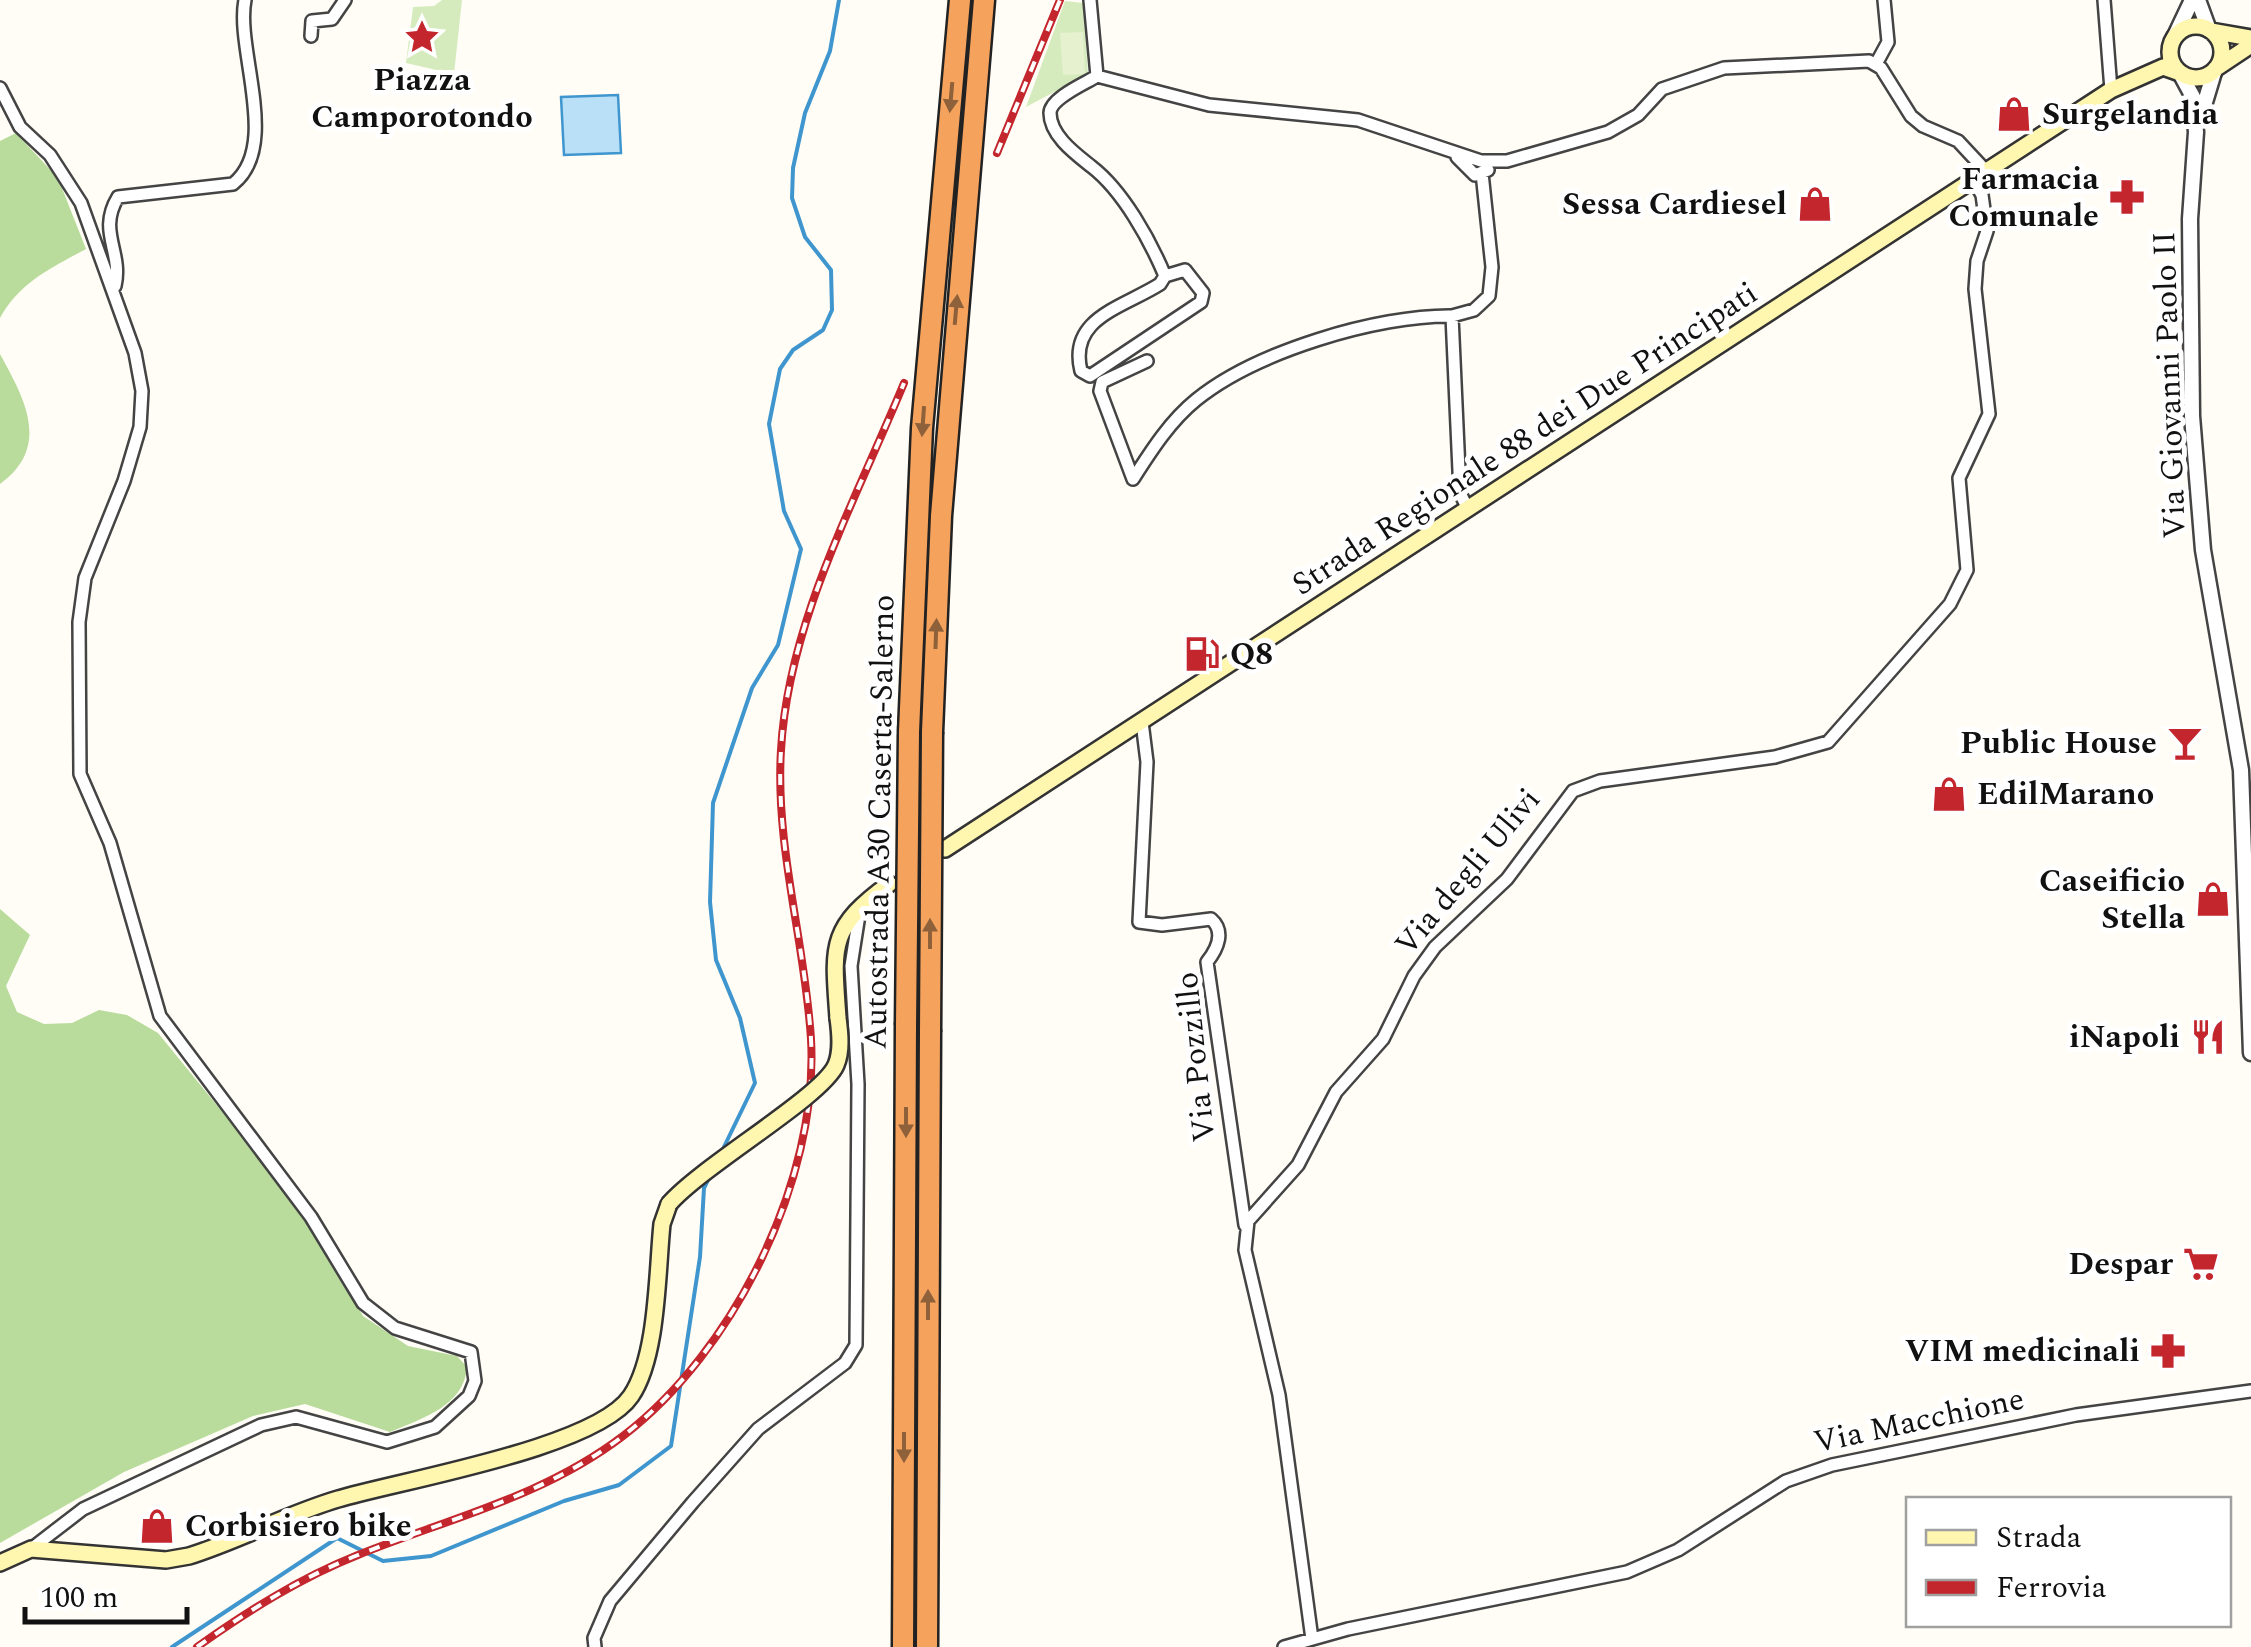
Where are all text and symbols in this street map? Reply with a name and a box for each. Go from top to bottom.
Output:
place icon: Piazza Camporotondo [403,18,441,56]
place label: Piazza Camporotondo [311,56,533,142]
one-way arrow [943,82,959,113]
place label: Surgelandia [2042,90,2219,139]
shop icon: Surgelandia [1995,95,2033,133]
place label: Farmacia Comunale [1949,155,2100,241]
pharmacy icon: Farmacia Comunale [2108,178,2146,216]
place label: Sessa Cardiesel [1562,180,1787,229]
shop icon: Sessa Cardiesel [1796,185,1834,223]
street label: Via Giovanni Paolo II [2140,230,2200,540]
street label: Strada Regionale 88 dei Due Principati [1282,269,1768,609]
one-way arrow [949,294,965,325]
one-way arrow [915,405,931,437]
street label: Autostrada A30 Caserta-Salerno [852,594,908,1050]
one-way arrow [928,618,944,650]
place label: Q8 [1230,630,1273,679]
fuel station icon: Q8 [1183,635,1221,673]
place label: Public House [1960,719,2157,768]
bar icon: Public House [2166,724,2204,762]
place label: EdilMarano [1977,770,2154,819]
shop icon: EdilMarano [1930,775,1968,813]
street label: Via degli Ulivi [1383,777,1553,967]
place label: Caseificio Stella [2039,857,2186,943]
shop icon: Caseificio Stella [2194,880,2232,918]
one-way arrow [922,918,938,950]
street label: Via Pozzillo [1163,969,1229,1145]
place label: iNapoli [2069,1013,2180,1062]
restaurant icon: iNapoli [2189,1018,2227,1056]
one-way arrow [897,1107,913,1139]
place label: Despar [2068,1240,2173,1289]
supermarket icon: Despar [2182,1245,2220,1283]
one-way arrow [920,1288,936,1320]
place label: VIM medicinali [1905,1327,2140,1376]
pharmacy icon: VIM medicinali [2149,1332,2187,1370]
street label: Via Macchione [1809,1375,2029,1467]
one-way arrow [896,1432,912,1464]
legend [1906,1497,2231,1627]
place label: Corbisiero bike [185,1502,412,1551]
shop icon: Corbisiero bike [138,1507,176,1545]
text: Strada [1996,1515,2082,1561]
scale bar [25,1562,188,1624]
text: Ferrovia [1996,1565,2107,1611]
text: 100 m [40,1575,118,1621]

